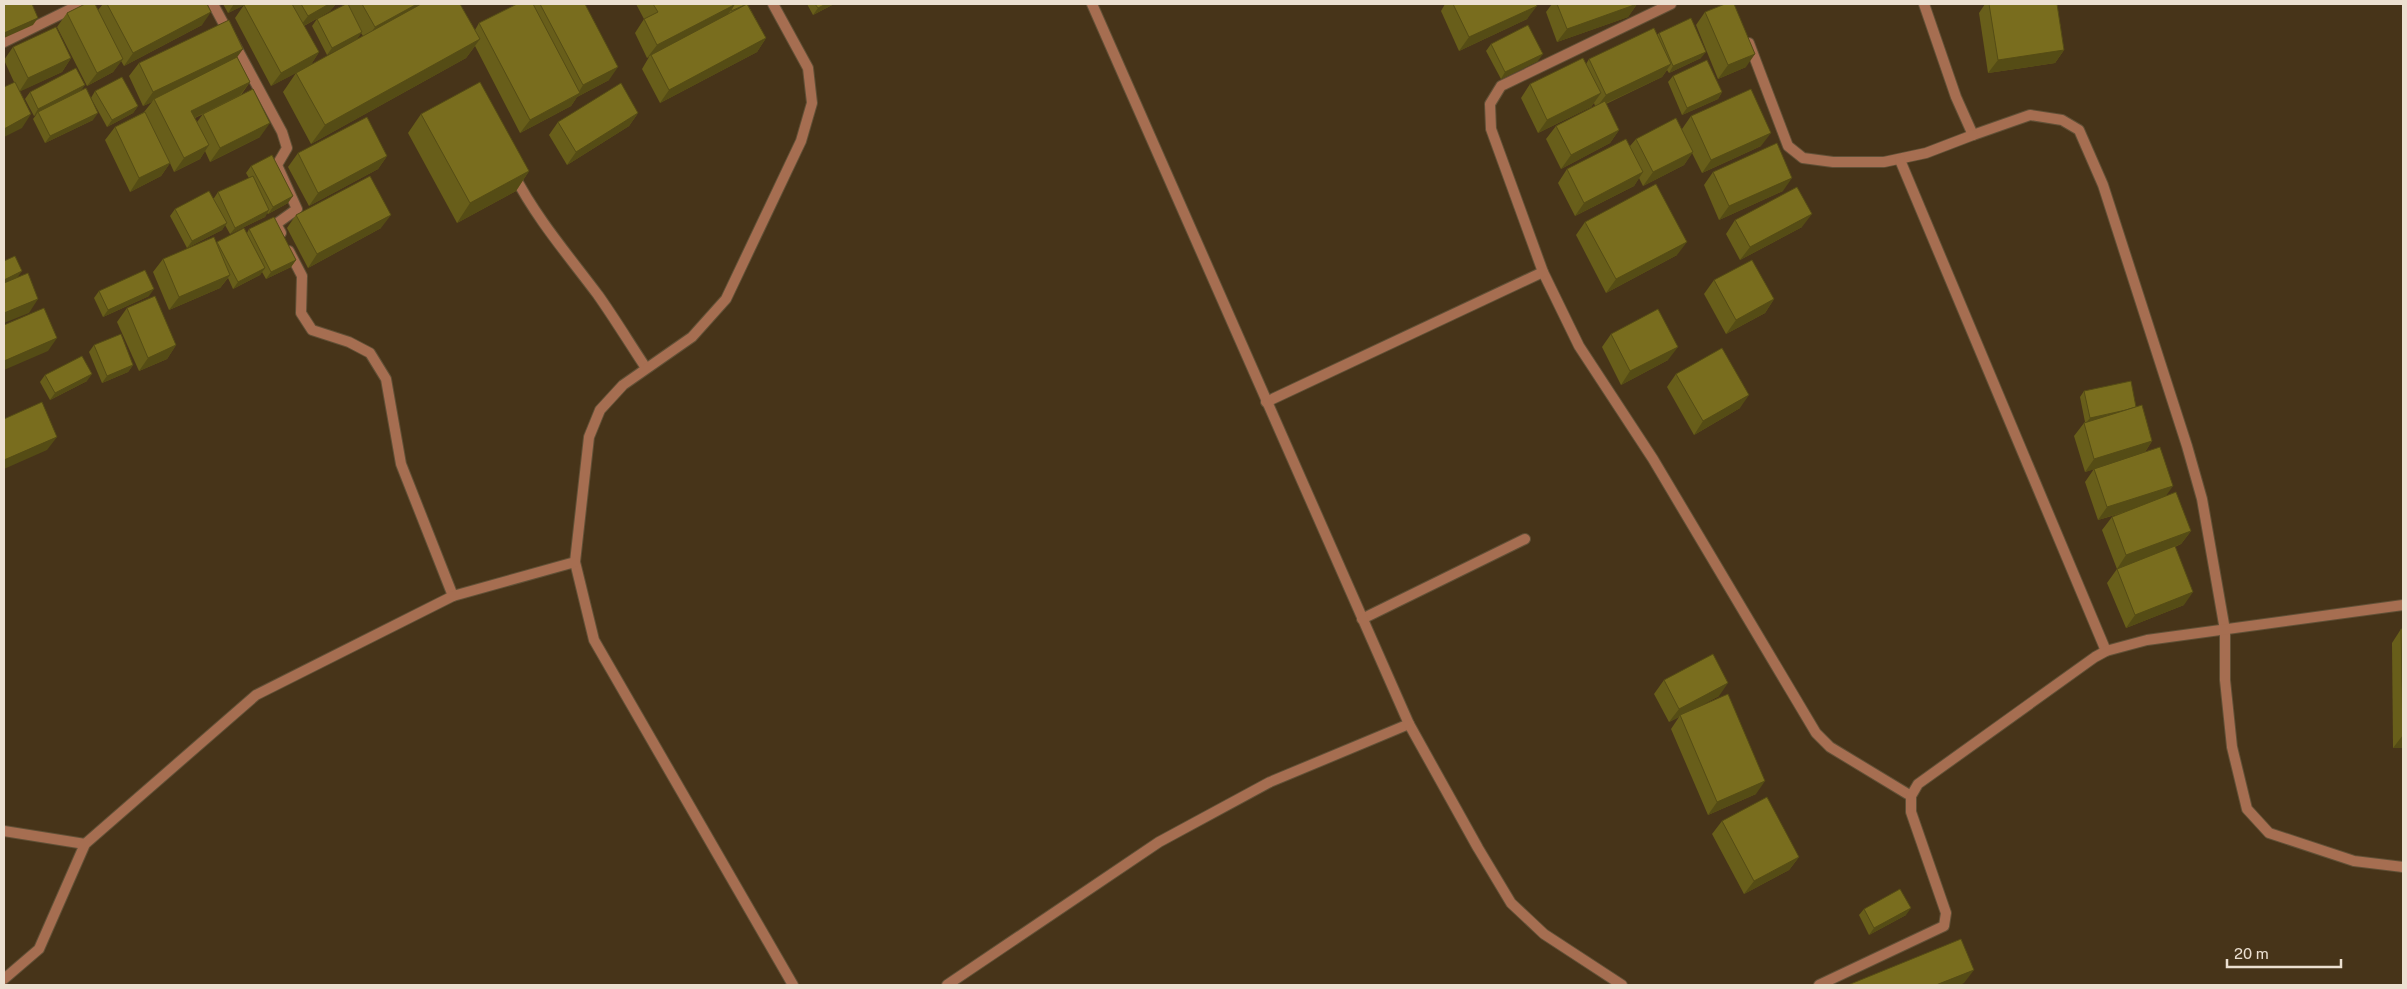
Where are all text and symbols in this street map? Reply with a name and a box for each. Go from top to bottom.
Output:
scale bar [2227,936,2341,968]
text: 20 m [2234,945,2269,962]

